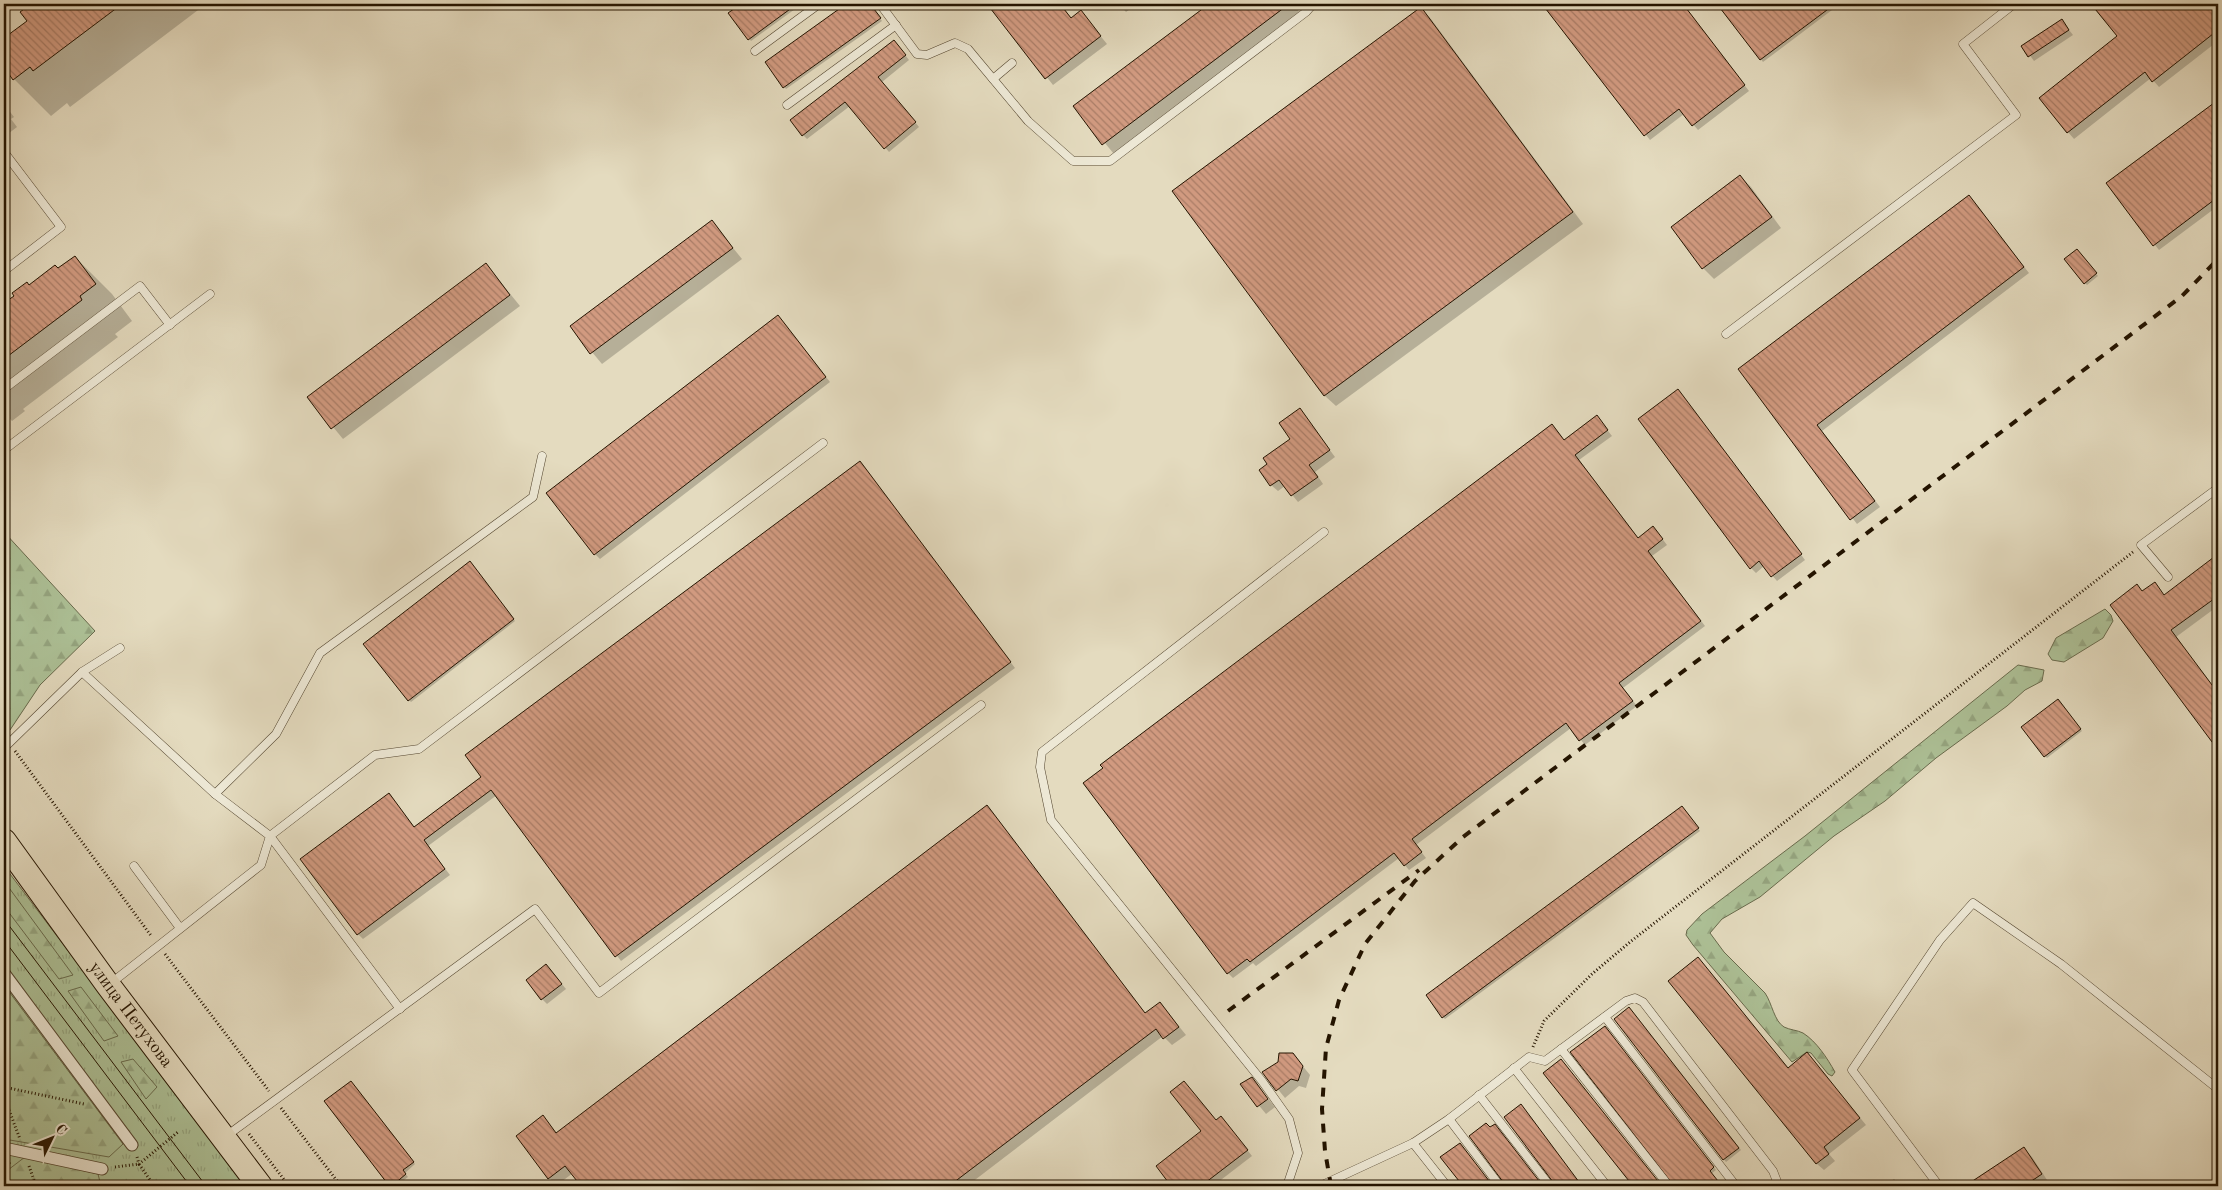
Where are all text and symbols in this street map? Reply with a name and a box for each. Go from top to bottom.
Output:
street label: улица Петухова [85,959,176,1071]
north arrow [28,1112,78,1162]
text: С [53,1122,69,1138]

